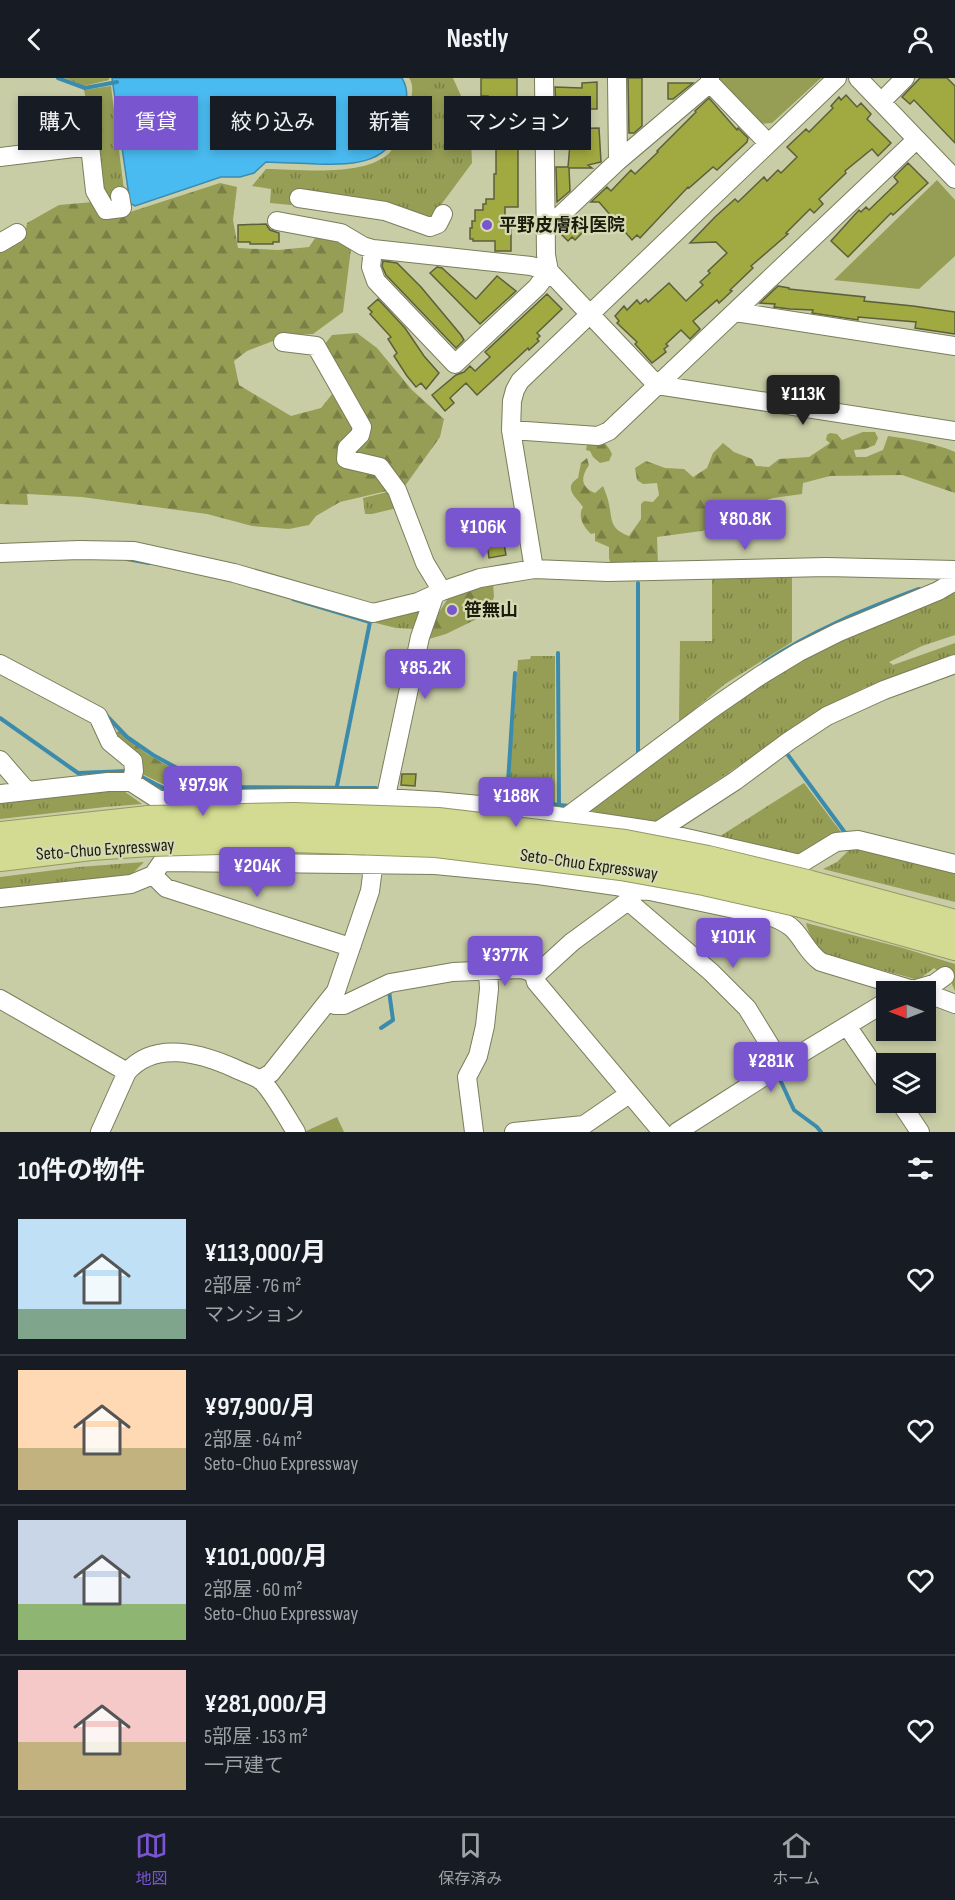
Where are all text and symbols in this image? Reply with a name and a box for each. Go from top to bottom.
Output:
icon: back [18,23,51,56]
text: Nestly [447,23,508,55]
icon: person [904,23,937,56]
chip: 購入 [18,96,102,150]
chip: 賃貸 [114,96,198,150]
chip: 絞り込み [210,96,336,150]
chip: 新着 [348,96,432,150]
chip: マンション [444,96,591,150]
place label: 平野皮膚科医院 [499,215,625,236]
marker: 平野皮膚科医院 [480,218,494,232]
pin: ¥113K [761,375,845,426]
text: ¥113K [781,382,825,406]
pin: ¥80.8K [696,500,794,551]
text: ¥80.8K [719,507,771,531]
pin: ¥106K [441,508,525,559]
text: ¥106K [460,515,506,539]
place label: 笹無山 [464,600,518,621]
marker: 笹無山 [445,603,459,617]
pin: ¥85.2K [376,649,474,700]
text: ¥85.2K [399,656,451,680]
pin: ¥97.9K [154,766,252,817]
text: ¥97.9K [178,773,228,797]
pin: ¥188K [474,777,558,828]
text: ¥188K [493,784,539,808]
street label: Seto-Chuo Expressway [35,834,175,865]
street label: Seto-Chuo Expressway [519,844,659,885]
pin: ¥204K [215,847,299,898]
text: ¥204K [233,854,281,878]
pin: ¥101K [691,918,775,969]
text: ¥101K [710,925,756,949]
pin: ¥377K [463,936,547,987]
text: ¥377K [482,943,528,967]
north arrow [876,981,936,1041]
map controls [876,981,936,1113]
pin: ¥281K [729,1042,813,1093]
text: ¥281K [748,1049,794,1073]
button: layers [876,1053,936,1113]
icon: filters [904,1152,937,1185]
text: 10件の物件 [18,1156,145,1187]
text: ¥113,000/月 [204,1238,327,1269]
icon: home [66,1243,138,1315]
icon: heart [904,1263,937,1296]
text: 2部屋 · 76 m² [204,1274,302,1298]
text: マンション [204,1303,304,1327]
text: ¥97,900/月 [204,1392,316,1423]
icon: home [66,1394,138,1466]
icon: heart [904,1414,937,1447]
text: 2部屋 · 64 m² [204,1428,302,1452]
text: Seto-Chuo Expressway [204,1452,358,1476]
text: ¥101,000/月 [204,1542,328,1573]
icon: home [66,1544,138,1616]
icon: heart [904,1564,937,1597]
text: 2部屋 · 60 m² [204,1578,303,1602]
text: Seto-Chuo Expressway [204,1602,358,1626]
text: ¥281,000/月 [204,1689,329,1720]
icon: home [66,1694,138,1766]
icon: heart [904,1714,937,1747]
text: 5部屋 · 153 m² [204,1725,308,1749]
text: 一戸建て [204,1754,284,1778]
tab: 地図 [135,1829,168,1889]
tab: 保存済み [438,1829,502,1889]
tab: ホーム [772,1829,820,1889]

